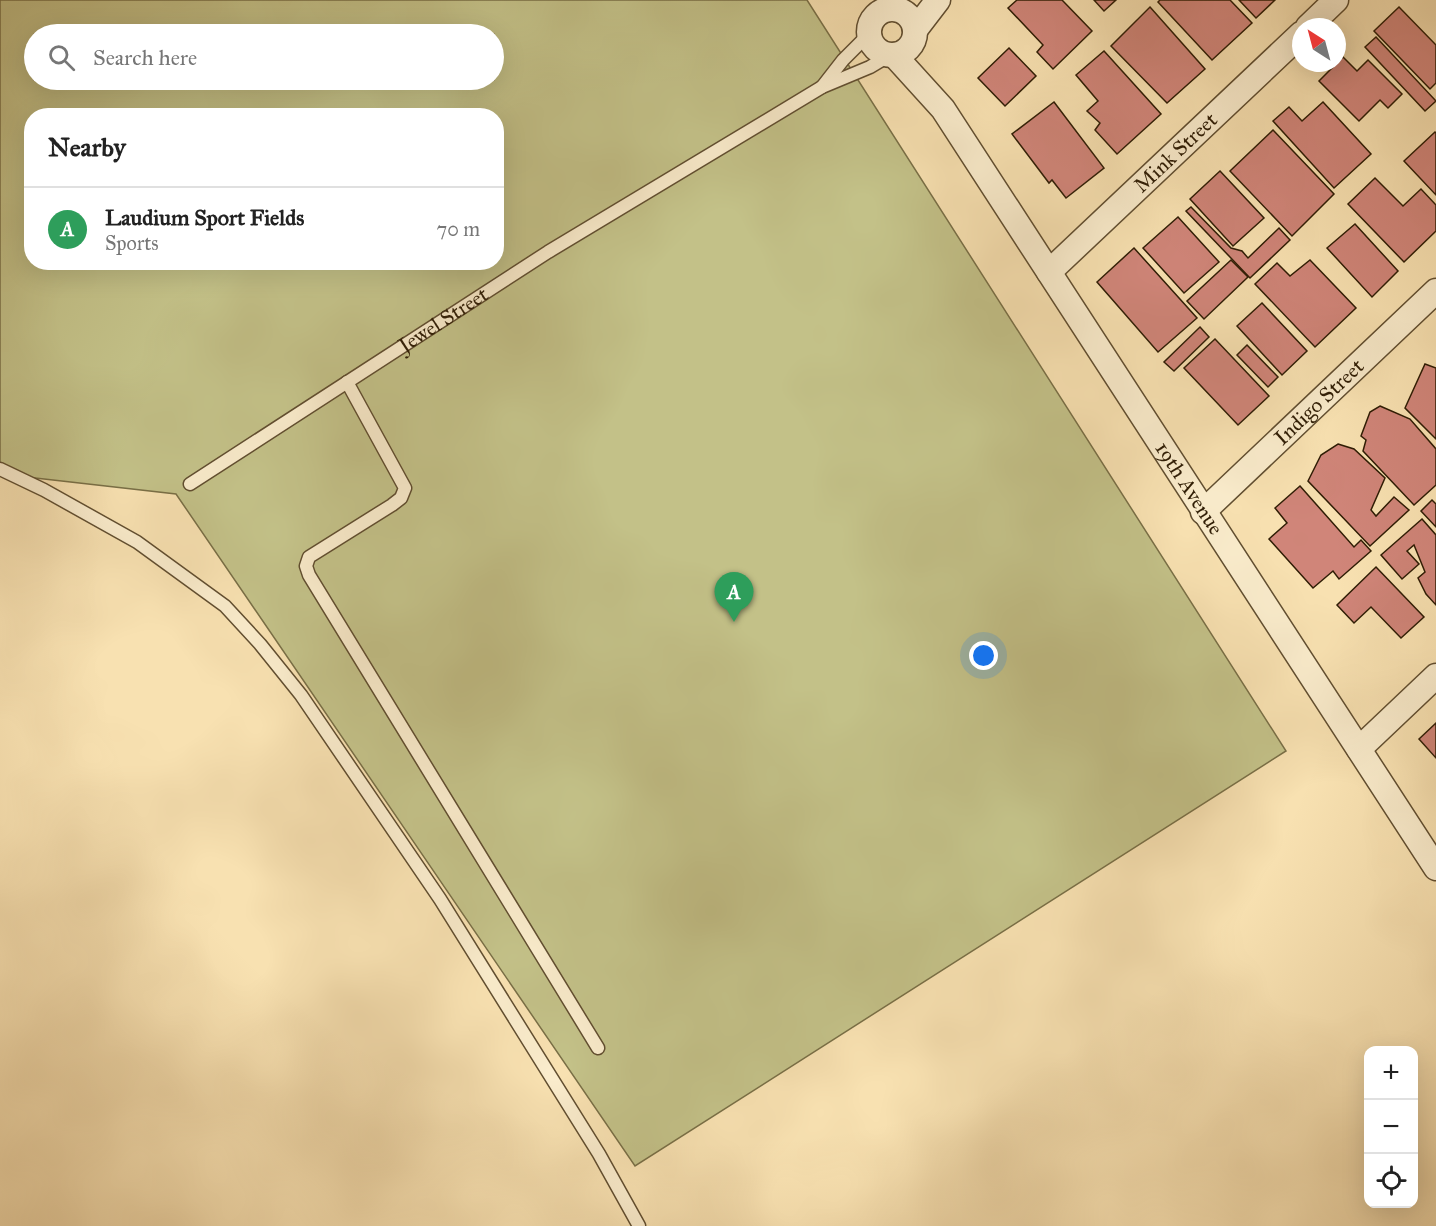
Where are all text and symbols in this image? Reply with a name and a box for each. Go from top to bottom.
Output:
north arrow [1292,18,1346,72]
search box [24,24,504,90]
icon: search [45,41,78,74]
text: Search here [93,44,197,71]
street label: Mink Street [1128,107,1223,198]
text: Nearby [48,131,126,163]
text: Laudium Sport Fields [105,204,304,231]
text: A [61,217,74,241]
text: 70 m [437,217,480,241]
text: Sports [105,231,159,255]
street label: Jewel Street [392,281,494,359]
street label: Indigo Street [1269,353,1370,451]
street label: 19th Avenue [1149,437,1229,540]
pin: A [714,572,754,622]
your location [969,641,998,670]
map controls [1364,1046,1418,1208]
button: + [1364,1046,1418,1100]
button: − [1364,1100,1418,1154]
button: locate [1364,1154,1418,1208]

